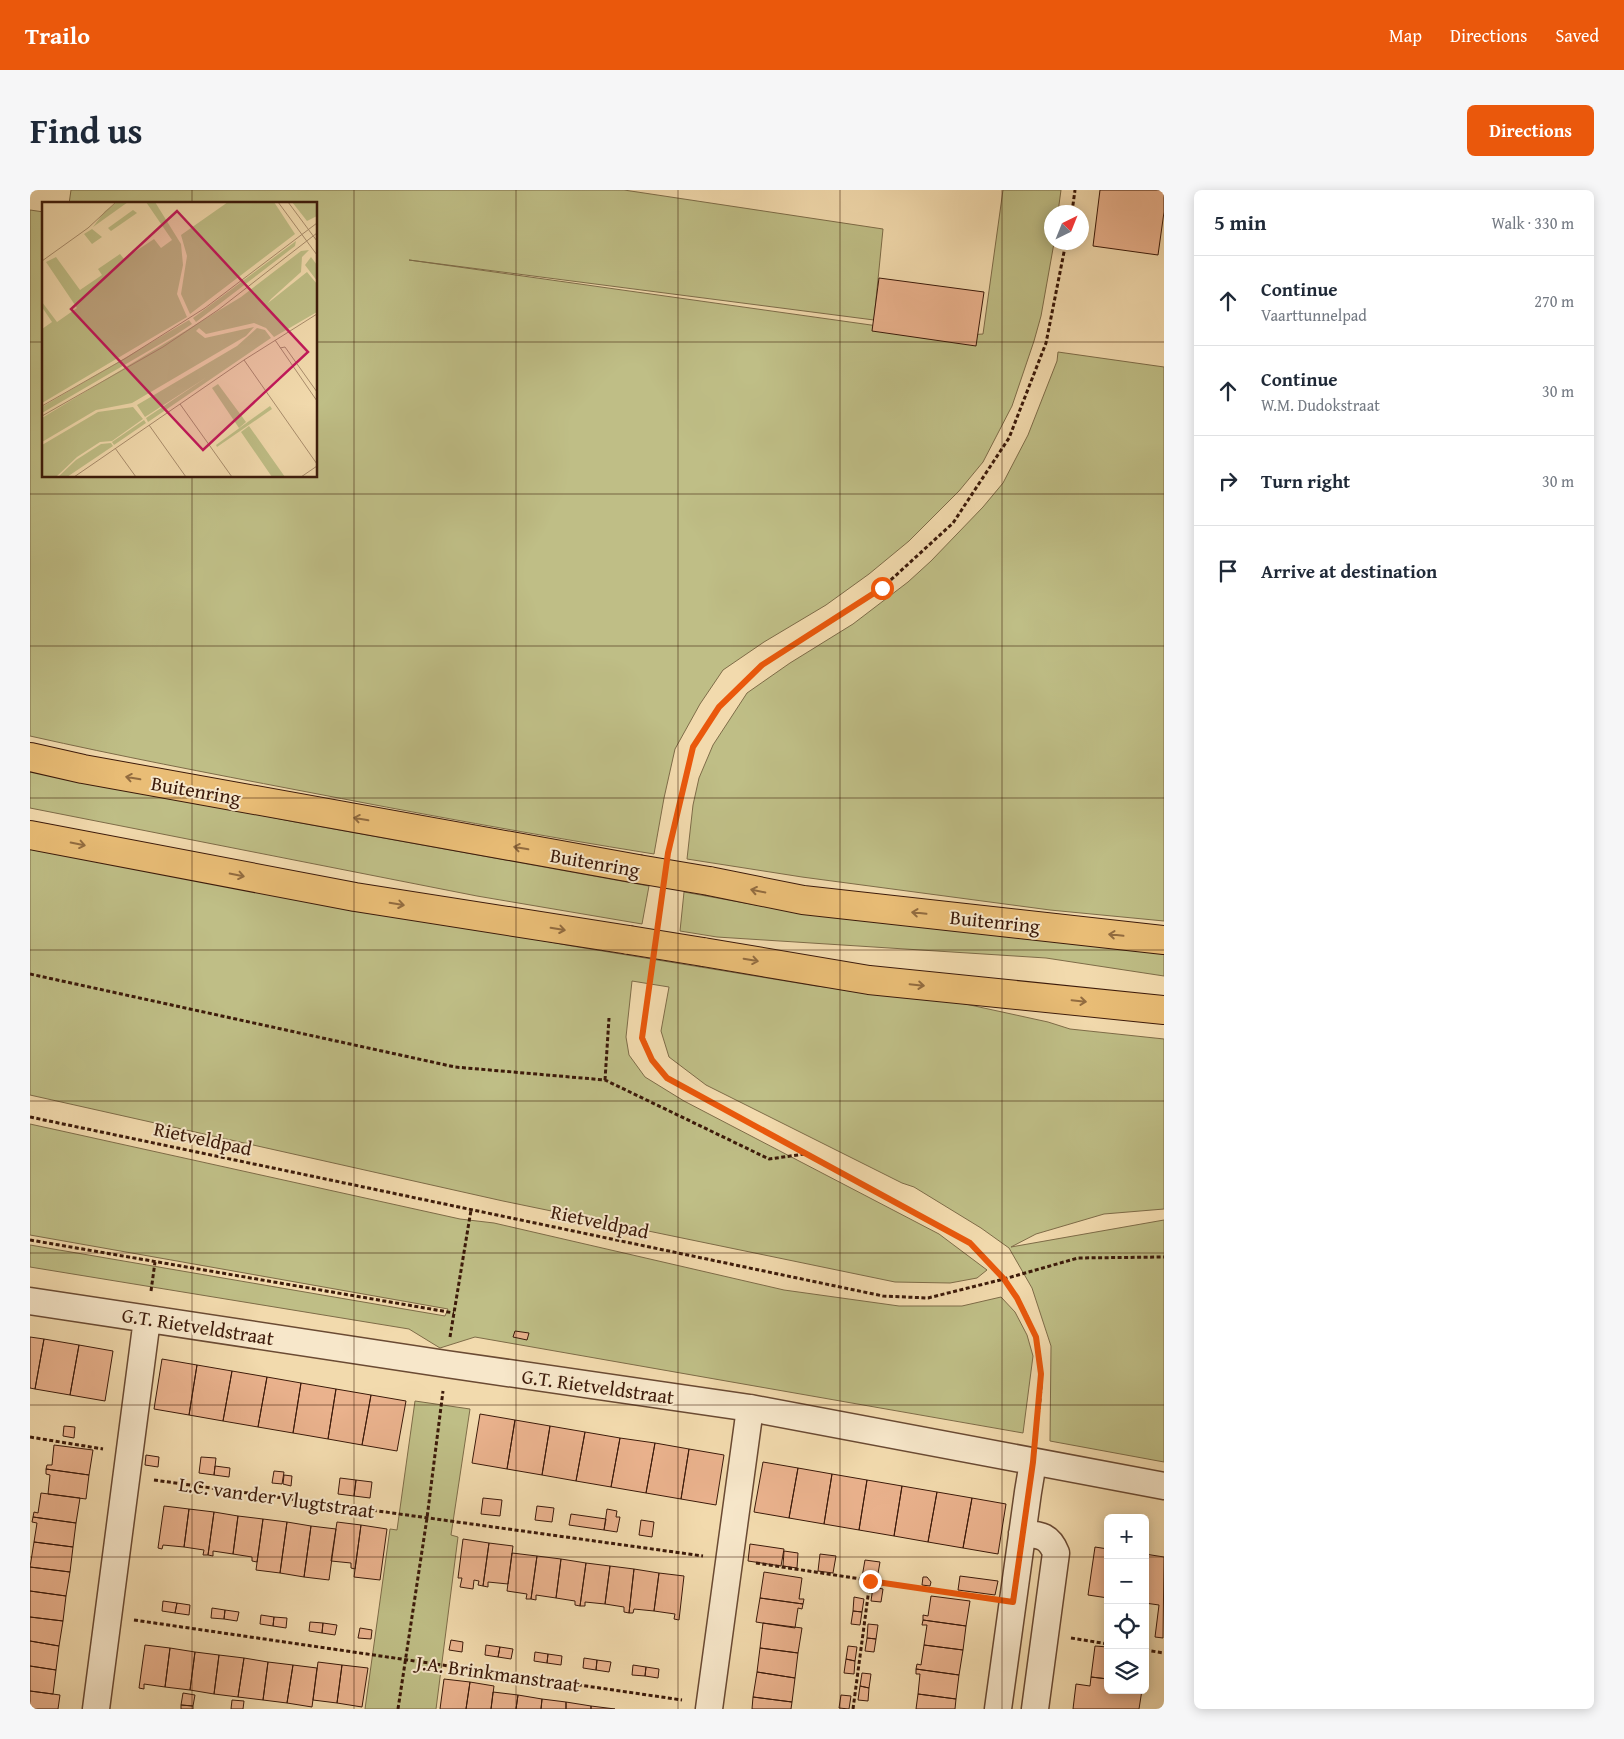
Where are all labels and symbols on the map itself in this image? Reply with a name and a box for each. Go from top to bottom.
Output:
inset map [42,202,318,478]
north arrow [1044,205,1089,250]
route start [871,577,894,600]
street label: Buitenring [149,768,243,812]
one-way arrow [125,773,141,783]
one-way arrow [354,814,370,824]
one-way arrow [69,840,85,849]
street label: Buitenring [548,840,642,884]
one-way arrow [514,843,530,853]
one-way arrow [229,870,245,880]
one-way arrow [751,886,767,895]
one-way arrow [389,899,405,909]
street label: Buitenring [948,902,1042,940]
one-way arrow [912,908,928,918]
one-way arrow [550,924,566,934]
one-way arrow [1108,930,1124,940]
one-way arrow [742,956,758,966]
one-way arrow [909,980,925,990]
one-way arrow [1071,997,1087,1006]
street label: Rietveldpad [151,1113,255,1163]
street label: Rietveldpad [548,1196,652,1246]
street label: G.T. Rietveldstraat [120,1300,276,1352]
street label: G.T. Rietveldstraat [520,1361,676,1411]
street label: L.C. van der Vlugtstraat [177,1469,377,1525]
route end [859,1570,882,1593]
street label: J.A. Brinkmanstraat [411,1647,582,1699]

